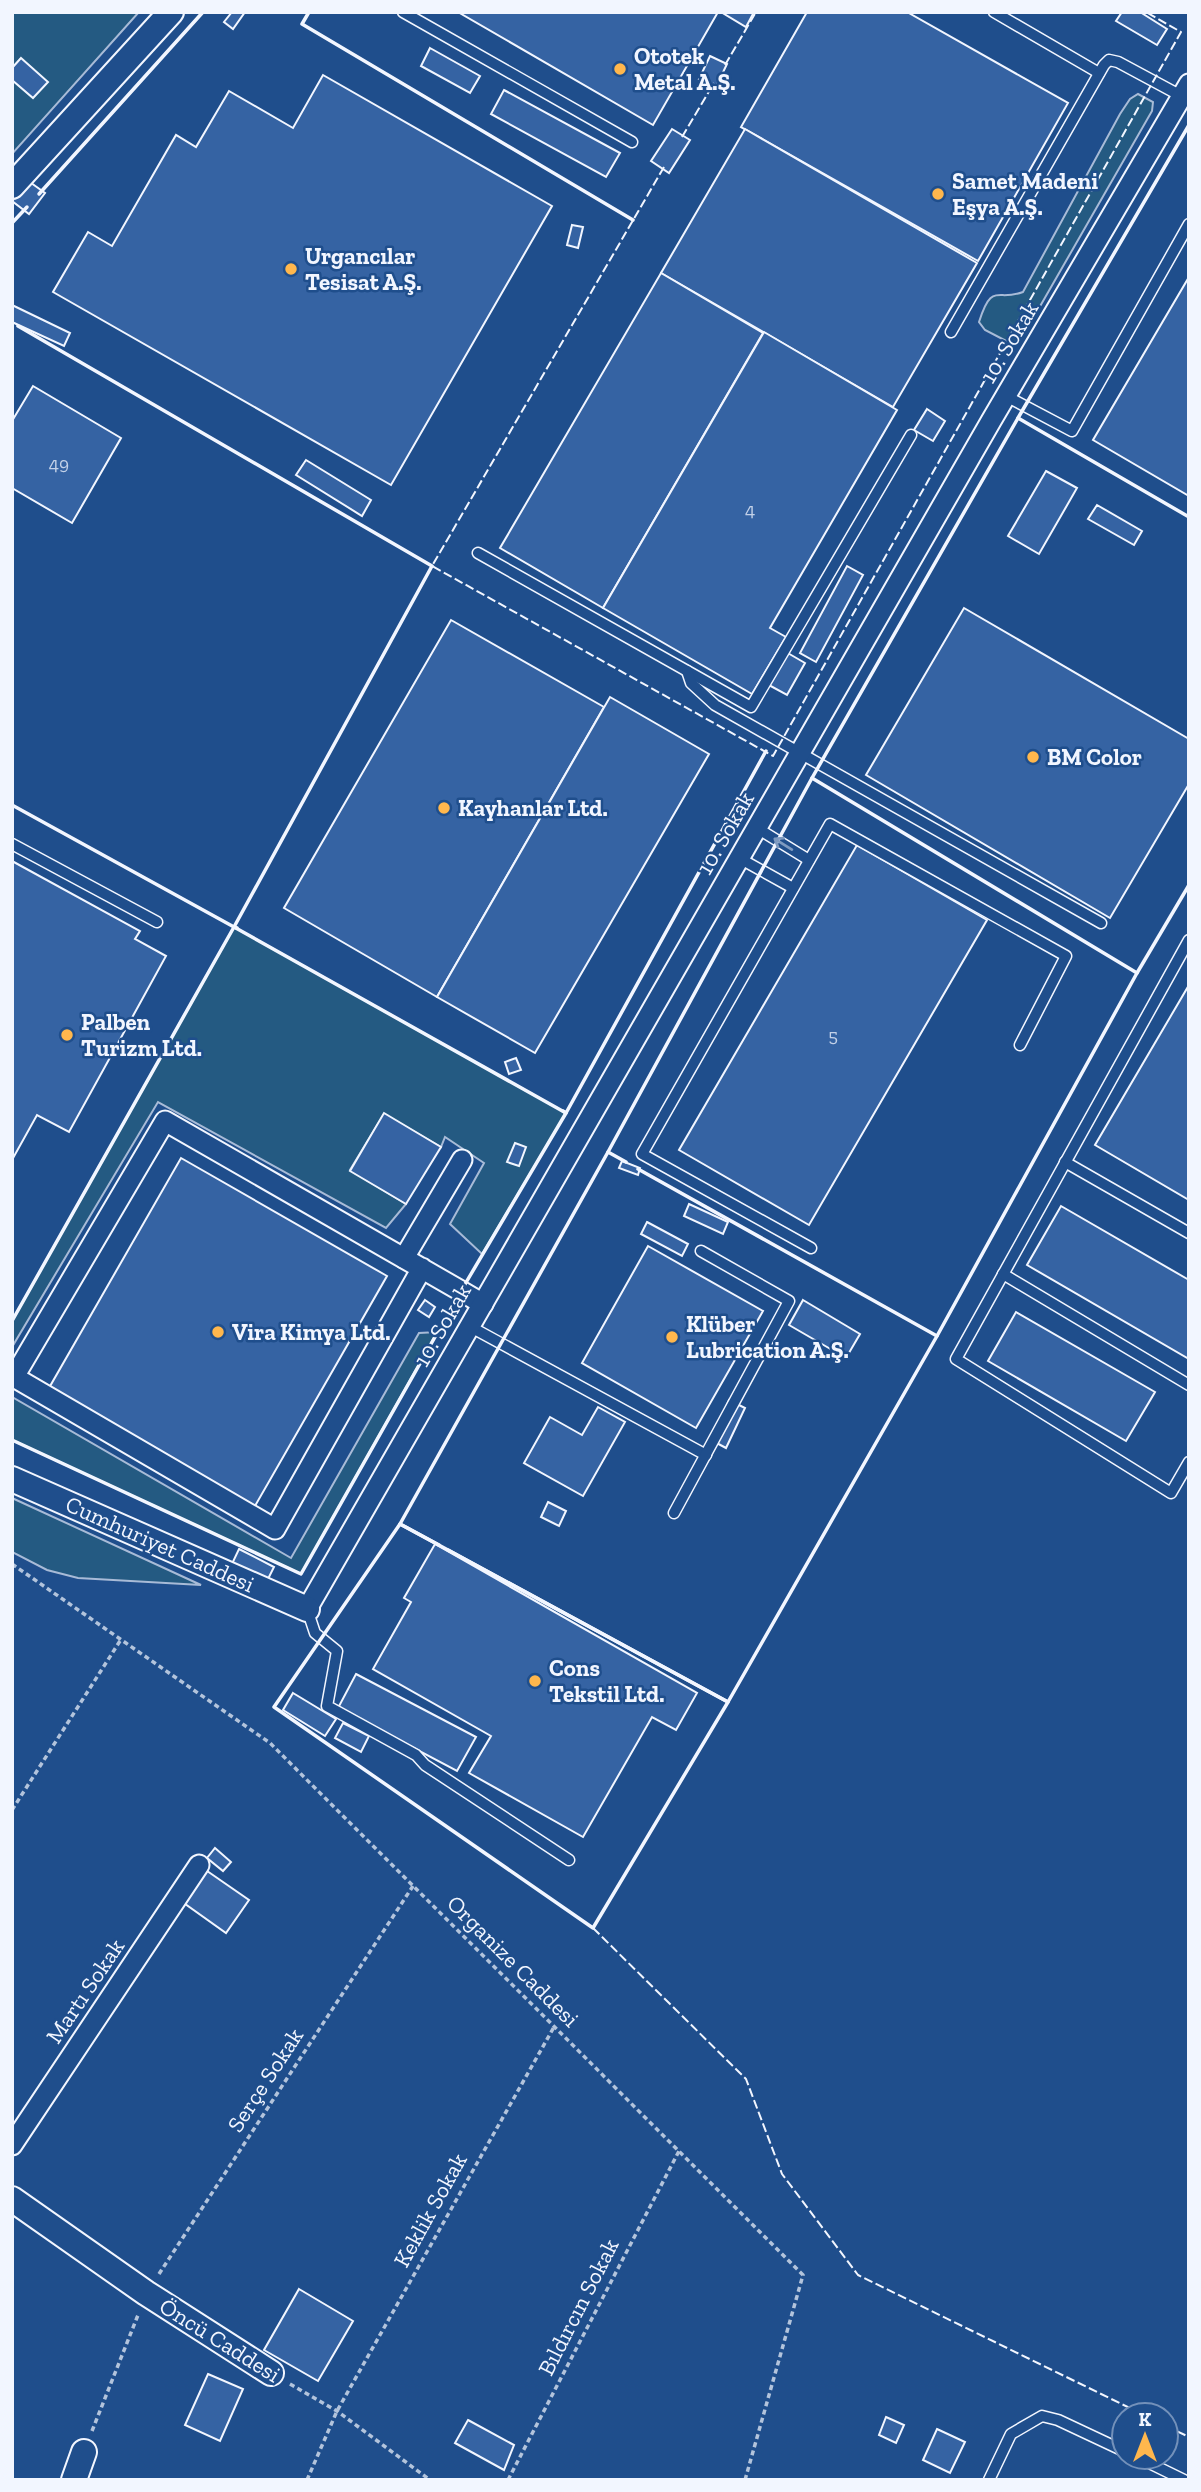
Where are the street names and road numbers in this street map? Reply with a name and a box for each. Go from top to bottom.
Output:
street label: 10. Sokak [974,296,1044,388]
street label: 10. Sokak [690,787,760,879]
street label: 10. Sokak [407,1279,477,1371]
street label: Cumhuriyet Caddesi [61,1490,259,1598]
street label: Organize Caddesi [441,1889,585,2033]
street label: Martı Sokak [40,1933,130,2049]
street label: Serçe Sokak [221,2023,309,2137]
street label: Keklik Sokak [387,2148,473,2272]
street label: Bıldırcın Sokak [532,2234,624,2380]
street label: Öncü Caddesi [154,2292,286,2388]

